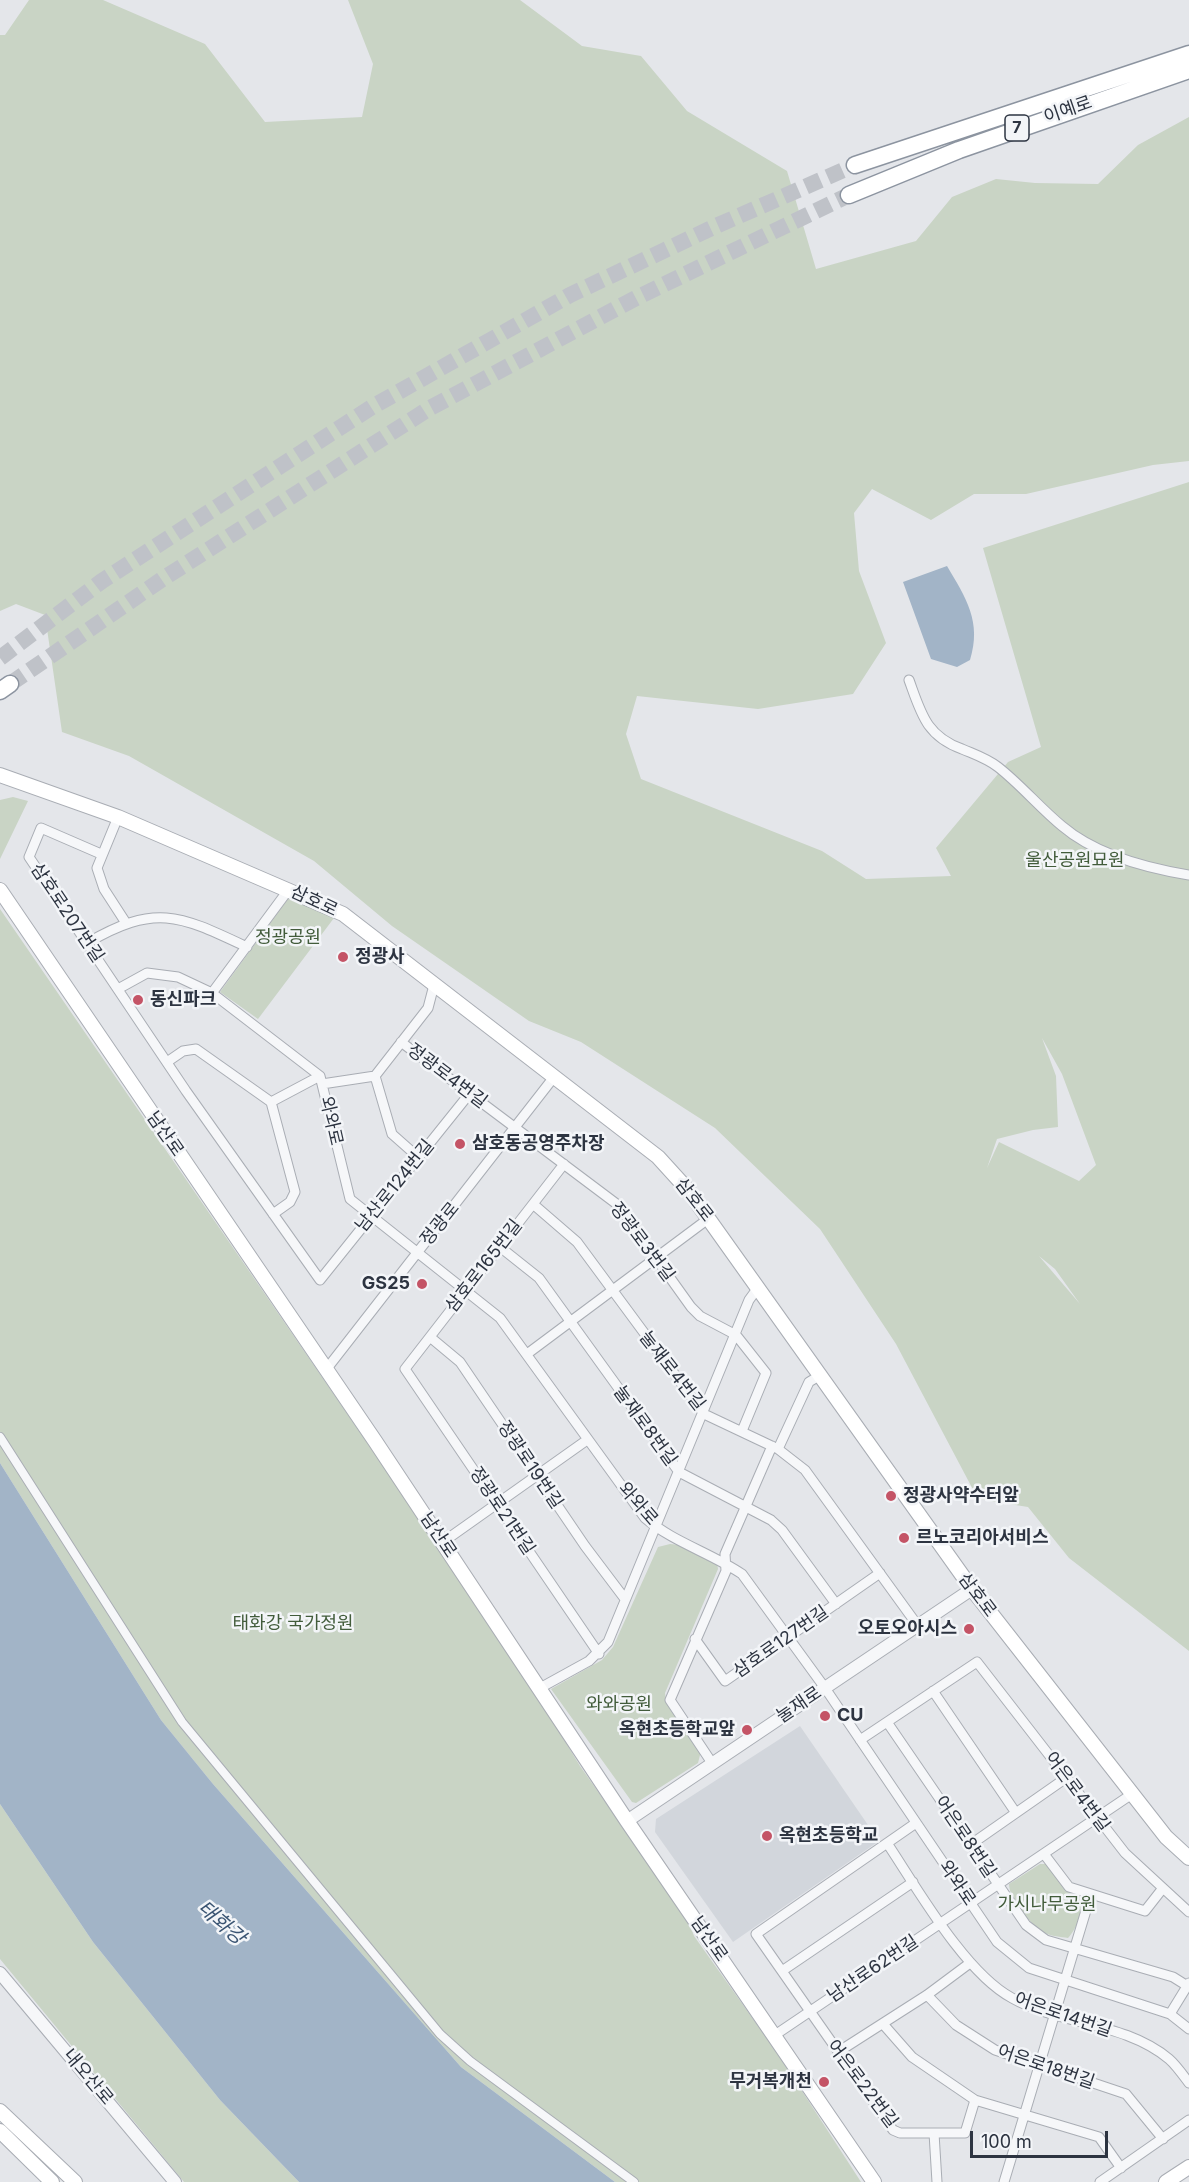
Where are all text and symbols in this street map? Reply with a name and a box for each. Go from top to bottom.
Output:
street label: 이예로 [1041,92,1095,128]
road number: 7 [1005,115,1029,141]
park label: 울산공원묘원 [1025,850,1125,872]
street label: 삼호로207번길 [26,859,108,967]
street label: 삼호로 [287,881,341,921]
park label: 정광공원 [255,927,321,949]
place label: 정광사 [355,946,405,968]
marker: 정광사 [336,950,350,964]
place label: 동신파크 [150,989,216,1011]
marker: 동신파크 [131,993,145,1007]
street label: 정광로4번길 [403,1039,491,1113]
street label: 와와로 [315,1094,347,1148]
street label: 남산로 [142,1107,188,1161]
place label: 삼호동공영주차장 [472,1133,604,1155]
street label: 남산로124번길 [351,1136,439,1236]
marker: 삼호동공영주차장 [453,1137,467,1151]
street label: 삼호로 [670,1174,718,1226]
street label: 정광로 [416,1198,464,1250]
street label: 정광로3번길 [605,1198,679,1286]
street label: 삼호로165번길 [441,1215,527,1317]
place label: GS25 [362,1273,410,1295]
marker: GS25 [415,1277,429,1291]
street label: 눌재로4번길 [634,1327,710,1415]
street label: 눌재로8번길 [609,1382,681,1470]
street label: 정광로19번길 [493,1417,567,1513]
street label: 정광로21번길 [465,1463,539,1559]
street label: 와와로 [614,1478,662,1530]
place label: 정광사약수터앞 [903,1485,1019,1507]
marker: 정광사약수터앞 [884,1489,898,1503]
street label: 남산로 [415,1508,461,1562]
place label: 르노코리아서비스 [916,1527,1048,1549]
marker: 르노코리아서비스 [897,1531,911,1545]
street label: 삼호로 [953,1569,1001,1621]
street label: 삼호로127번길 [729,1601,833,1683]
park label: 태화강 국가정원 [233,1613,353,1635]
place label: 오토오아시스 [858,1618,957,1640]
marker: 오토오아시스 [962,1622,976,1636]
street label: 눌재로 [772,1682,826,1728]
park label: 와와공원 [586,1694,652,1716]
place label: CU [837,1705,863,1727]
marker: CU [818,1709,832,1723]
place label: 옥현초등학교앞 [619,1719,735,1741]
marker: 옥현초등학교앞 [740,1723,754,1737]
street label: 어은로4번길 [1040,1748,1114,1836]
street label: 어은로8번길 [930,1792,1000,1882]
place label: 옥현초등학교 [779,1825,878,1847]
marker: 옥현초등학교 [760,1829,774,1843]
street label: 와와로 [934,1856,980,1910]
park label: 가시나무공원 [997,1894,1097,1916]
water label: 태화강 [192,1896,250,1950]
street label: 남산로 [686,1912,732,1966]
street label: 남산로62번길 [823,1931,923,2007]
street label: 어은로14번길 [1011,1988,1115,2042]
street label: 어은로22번길 [822,2036,902,2132]
street label: 어은로18번길 [995,2040,1097,2094]
street label: 내오산로 [58,2045,118,2109]
place label: 무거복개천 [729,2071,812,2093]
marker: 무거복개천 [817,2075,831,2089]
scale bar [973,2119,1111,2157]
text: 100 m [981,2131,1032,2152]

